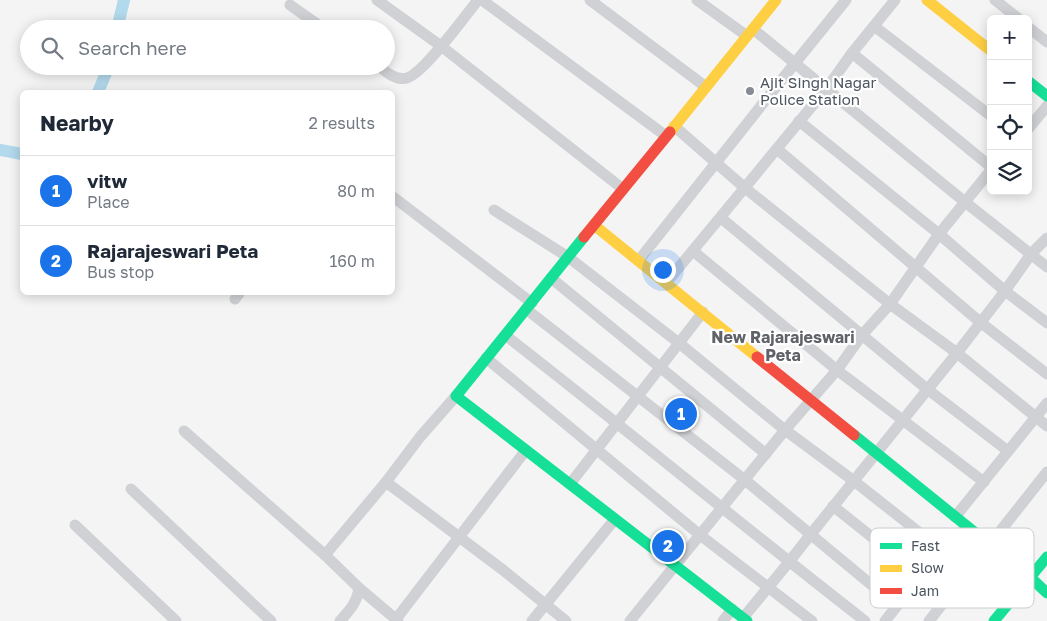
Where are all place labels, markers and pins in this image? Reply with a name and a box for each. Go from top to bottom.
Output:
place label: Ajit Singh Nagar Police Station [760,73,876,108]
marker: Ajit Singh Nagar Police Station [744,85,756,97]
pin: 1 [665,395,697,433]
pin: 2 [652,527,684,565]

